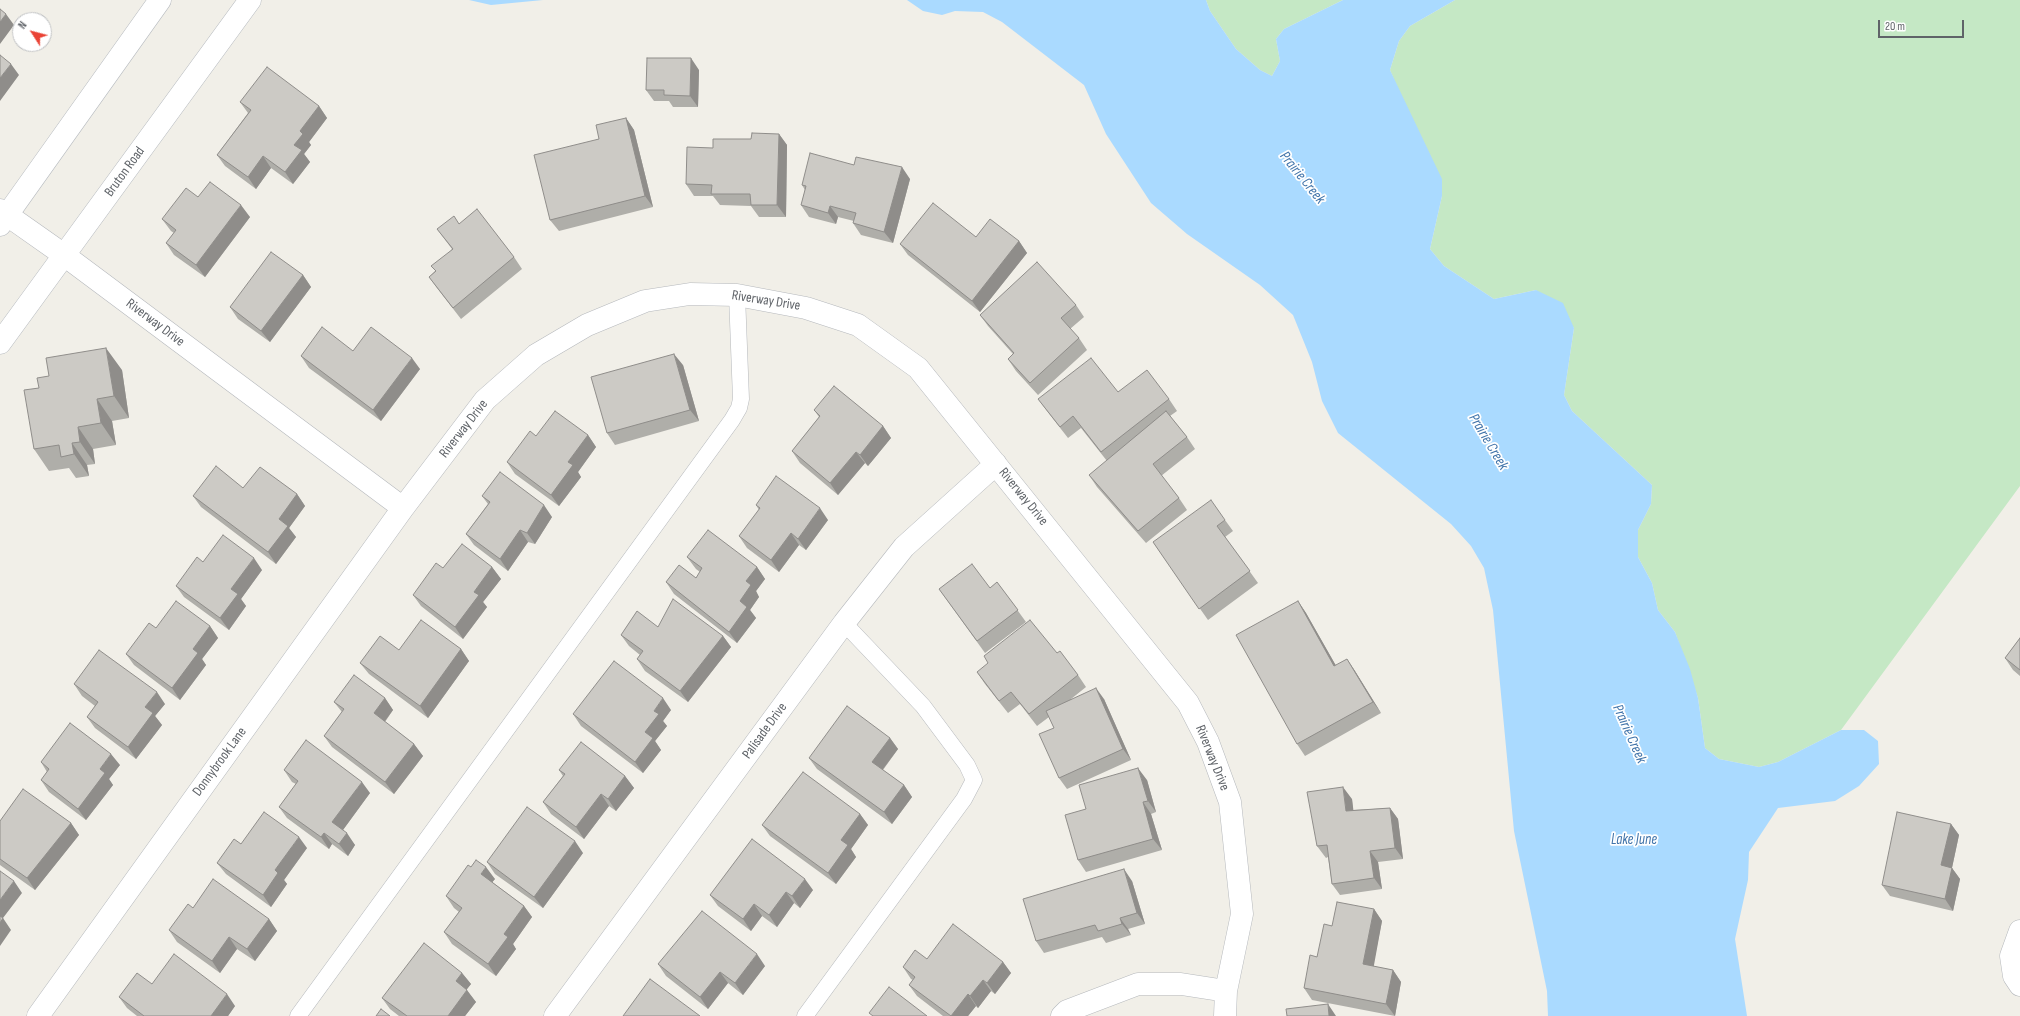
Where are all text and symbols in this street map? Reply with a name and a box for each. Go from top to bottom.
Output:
north arrow [12,12,52,52]
scale bar [1880,12,1966,38]
text: N [16,19,30,31]
text: 20 m [1885,19,1905,34]
street label: Bruton Road [101,144,149,200]
water label: Prairie Creek [1275,148,1329,208]
street label: Riverway Drive [730,287,802,315]
street label: Riverway Drive [122,295,188,351]
street label: Riverway Drive [436,397,492,461]
water label: Prairie Creek [1464,411,1512,473]
street label: Riverway Drive [995,465,1051,529]
street label: Palisade Drive [739,700,791,762]
water label: Prairie Creek [1608,702,1650,766]
street label: Riverway Drive [1191,723,1233,793]
street label: Donnybrook Lane [189,724,251,800]
water label: Lake June [1611,831,1657,849]

